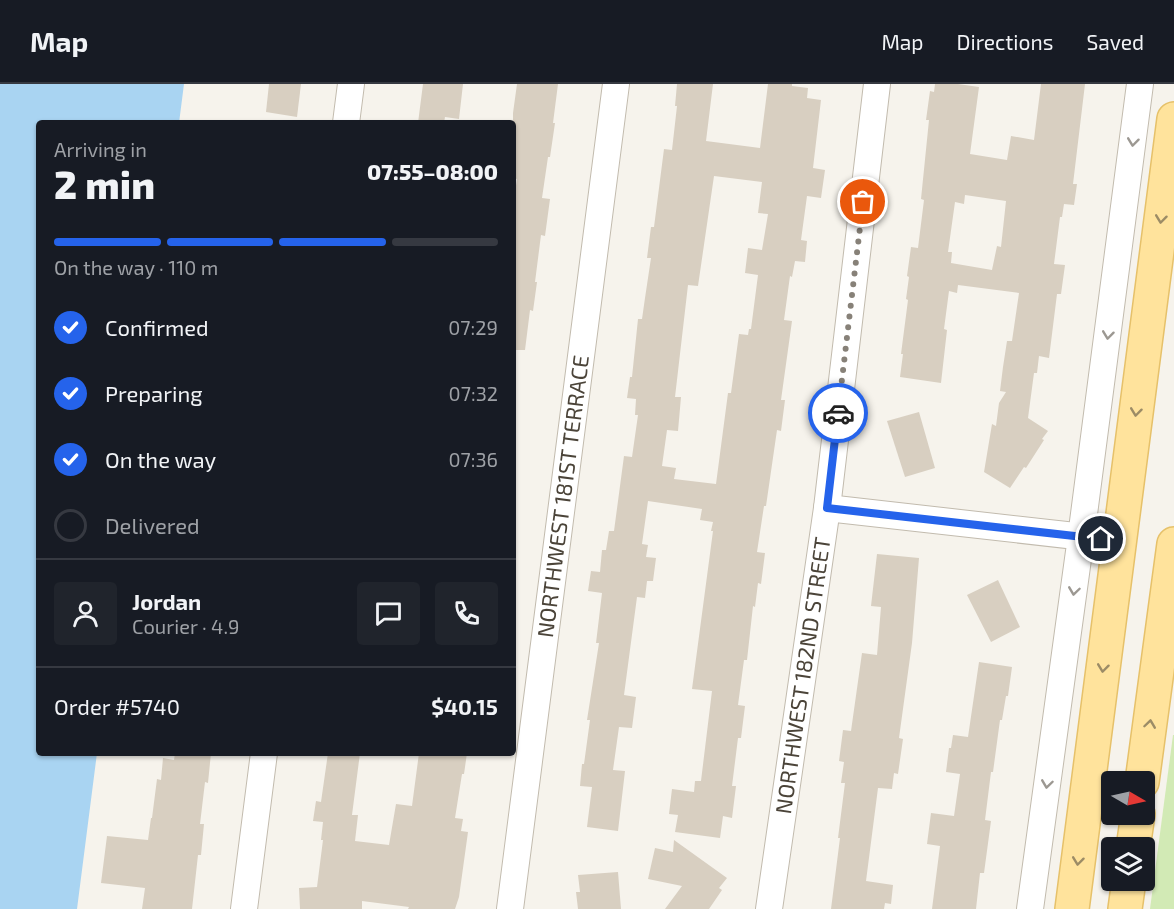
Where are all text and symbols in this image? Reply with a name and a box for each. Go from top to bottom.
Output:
text: Map [30,24,88,58]
text: Map [881,29,924,54]
text: Directions [957,29,1053,54]
text: Saved [1086,29,1144,54]
text: Arriving in [54,137,147,161]
one-way arrow [1127,137,1139,147]
text: 07:55–08:00 [367,158,498,184]
text: 2 min [54,160,155,207]
pin [837,176,888,227]
icon: bag [846,185,879,218]
one-way arrow [1156,214,1168,223]
text: On the way · 110 m [54,255,218,279]
icon: check [54,311,87,344]
text: Confirmed [105,314,209,340]
text: 07:29 [448,315,498,339]
one-way arrow [1102,331,1114,340]
street label: NORTHWEST 181ST TERRACE [531,353,593,639]
icon: check [54,377,87,410]
text: Preparing [105,380,203,406]
text: 07:32 [449,381,498,405]
courier [808,383,868,443]
icon: car [822,397,855,430]
one-way arrow [1131,407,1143,417]
icon: check [54,443,87,476]
text: On the way [105,446,216,472]
text: 07:36 [448,447,498,471]
text: Delivered [105,512,200,538]
pin [1075,513,1126,564]
icon: home [1084,522,1117,555]
street label: NORTHWEST 182ND STREET [769,535,835,815]
button: person [54,582,117,645]
button: chat [357,582,420,645]
button: phone [435,582,498,645]
one-way arrow [1068,587,1081,596]
text: Jordan [132,588,201,614]
text: Courier · 4.9 [132,614,239,638]
one-way arrow [1098,663,1110,672]
text: Order #5740 [54,693,180,719]
text: $40.15 [431,693,498,719]
one-way arrow [1143,719,1155,728]
north arrow [1101,771,1155,825]
map controls [1101,771,1155,891]
one-way arrow [1042,780,1054,789]
button: layers [1101,837,1155,891]
one-way arrow [1073,857,1085,866]

